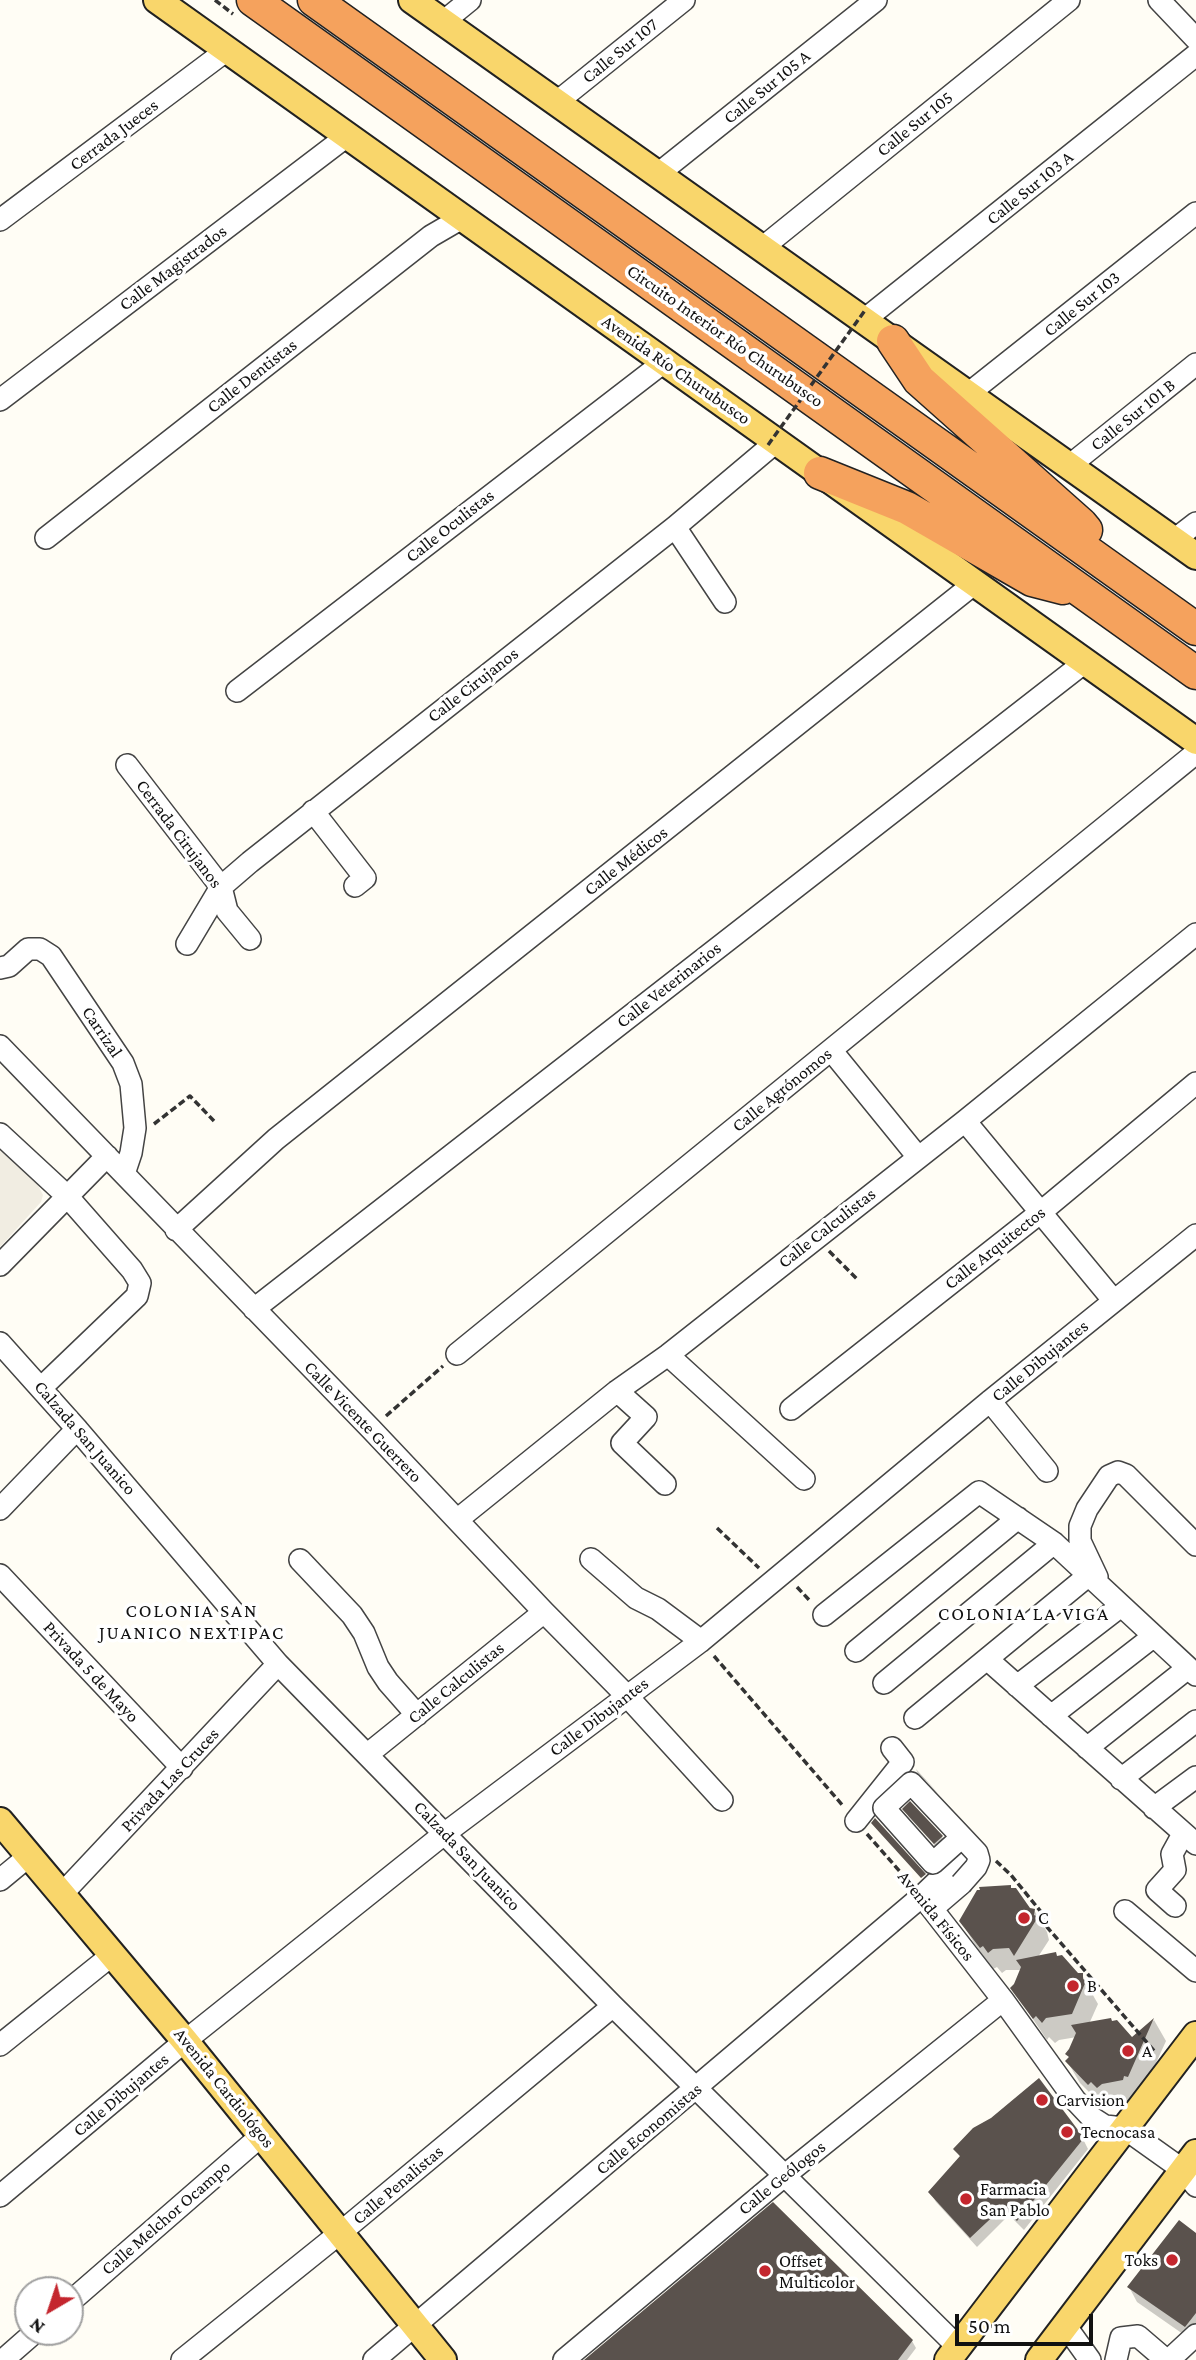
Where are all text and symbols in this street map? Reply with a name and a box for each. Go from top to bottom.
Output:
street label: Calle Sur 107 [578,14,662,88]
street label: Calle Sur 105 A [719,45,815,129]
street label: Calle Sur 105 [872,87,958,161]
street label: Cerrada Jueces [65,95,163,175]
street label: Calle Sur 103 A [982,146,1078,230]
street label: Calle Magistrados [115,221,231,315]
street label: Circuito Interior Río Churubusco [623,260,827,412]
street label: Calle Sur 103 [1040,267,1124,341]
street label: Avenida Río Churubusco [598,311,754,429]
street label: Calle Dentistas [203,334,301,418]
street label: Calle Sur 101 B [1086,374,1180,456]
street label: Calle Oculistas [401,485,499,567]
street label: Calle Cirujanos [423,643,523,727]
street label: Cerrada Cirujanos [131,776,227,892]
street label: Calle Médicos [580,822,672,900]
street label: Calle Veterinarios [612,937,726,1033]
street label: Carrizal [77,1002,127,1062]
street label: Calle Agrónomos [728,1043,836,1137]
street label: Calle Calculistas [774,1183,880,1273]
street label: Calle Arquitectos [940,1202,1050,1294]
street label: Calle Dibujantes [987,1315,1093,1407]
street label: Calle Vicente Guerrero [299,1357,427,1487]
street label: Calzada San Juanico [29,1376,141,1500]
district label: COLONIA SAN JUANICO NEXTIPAC [101,1600,283,1644]
district label: COLONIA LA VIGA [940,1603,1108,1625]
street label: Privada 5 de Mayo [39,1617,143,1727]
street label: Calle Calculistas [403,1637,509,1729]
street label: Calle Dibujantes [545,1673,653,1761]
street label: Privada Las Cruces [116,1723,224,1837]
street label: Calzada San Juanico [409,1797,525,1915]
street label: Avenida Físicos [893,1866,979,1966]
place label: C [1038,1907,1049,1929]
marker: C [1016,1910,1032,1926]
place label: B [1087,1975,1097,1997]
marker: B [1065,1978,1081,1994]
street label: Avenida Cardiológos [169,2024,279,2152]
place label: A [1142,2040,1152,2062]
marker: A [1120,2043,1136,2059]
street label: Calle Dibujantes [69,2049,173,2141]
street label: Calle Economistas [592,2078,706,2180]
place label: Carvision [1056,2089,1125,2111]
marker: Carvision [1034,2092,1050,2108]
place label: Tecnocasa [1081,2121,1155,2143]
marker: Tecnocasa [1059,2124,1075,2140]
street label: Calle Geólogos [734,2136,830,2220]
street label: Calle Penalistas [348,2141,448,2229]
street label: Calle Melchor Ocampo [97,2156,235,2280]
place label: Farmacia San Pablo [980,2178,1050,2220]
marker: Farmacia San Pablo [958,2191,974,2207]
place label: Toks [1124,2249,1158,2271]
place label: Offset Multicolor [779,2250,855,2292]
marker: Toks [1164,2252,1180,2268]
marker: Offset Multicolor [757,2263,773,2279]
north arrow [14,2276,84,2346]
scale bar [958,2300,1096,2344]
text: N [25,2314,48,2338]
text: 50 m [968,2314,1011,2338]

